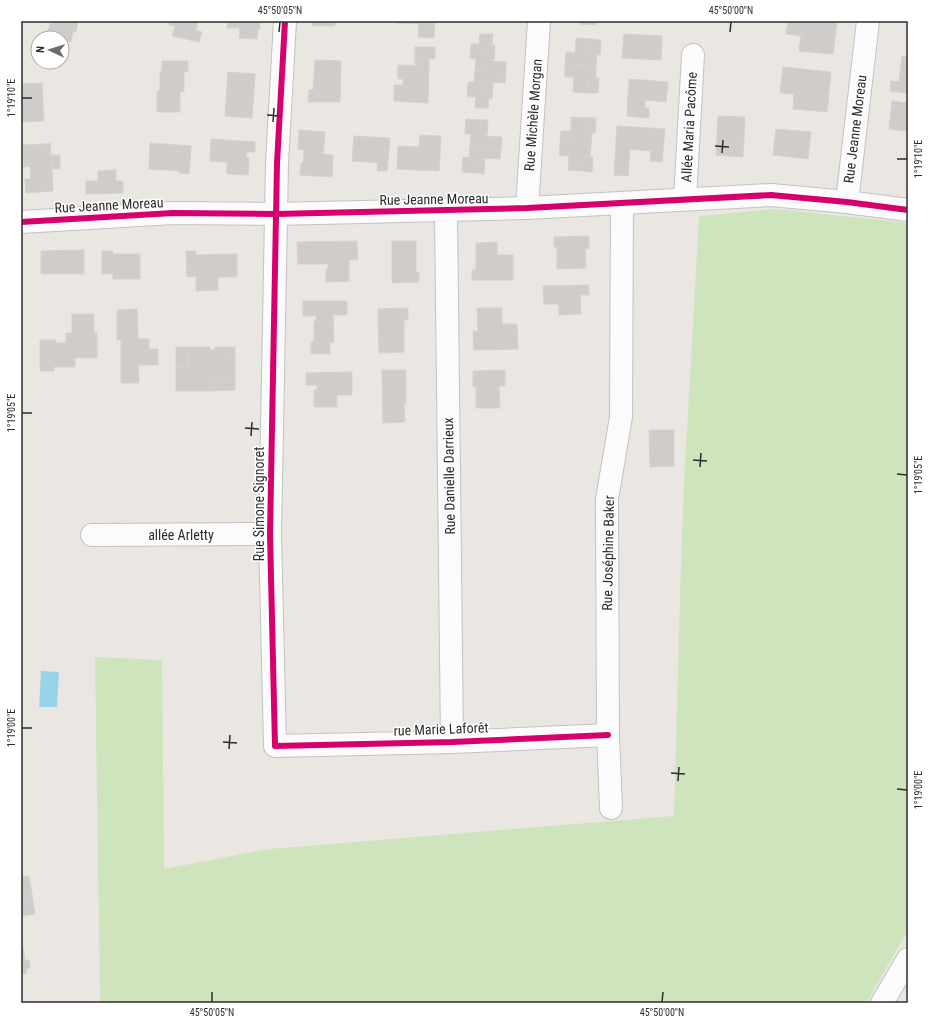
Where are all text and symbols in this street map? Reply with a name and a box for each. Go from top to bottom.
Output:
text: 45°50'05"N [258,5,302,16]
text: 45°50'00"N [709,5,753,16]
north arrow [30,30,70,70]
text: N [34,45,47,53]
street label: Rue Michèle Morgan [521,58,545,172]
street label: Allée Maria Pacôme [678,71,700,183]
street label: Rue Jeanne Moreau [840,74,870,184]
text: 1°19'10"E [6,79,17,117]
text: 1°19'10"E [913,140,924,178]
street label: Rue Jeanne Moreau [379,190,489,208]
street label: Rue Jeanne Moreau [54,194,164,216]
text: 1°19'05"E [6,394,17,432]
street label: Rue Danielle Darrieux [440,417,458,535]
street label: Rue Simone Signoret [251,447,267,561]
text: 1°19'05"E [913,456,924,494]
street label: Rue Joséphine Baker [599,495,617,611]
street label: allée Arletty [148,527,214,543]
text: 1°19'00"E [6,709,17,747]
street label: rue Marie Laforêt [393,719,489,739]
text: 1°19'00"E [913,771,924,809]
text: 45°50'05"N [190,1007,234,1018]
text: 45°50'00"N [640,1007,684,1018]

